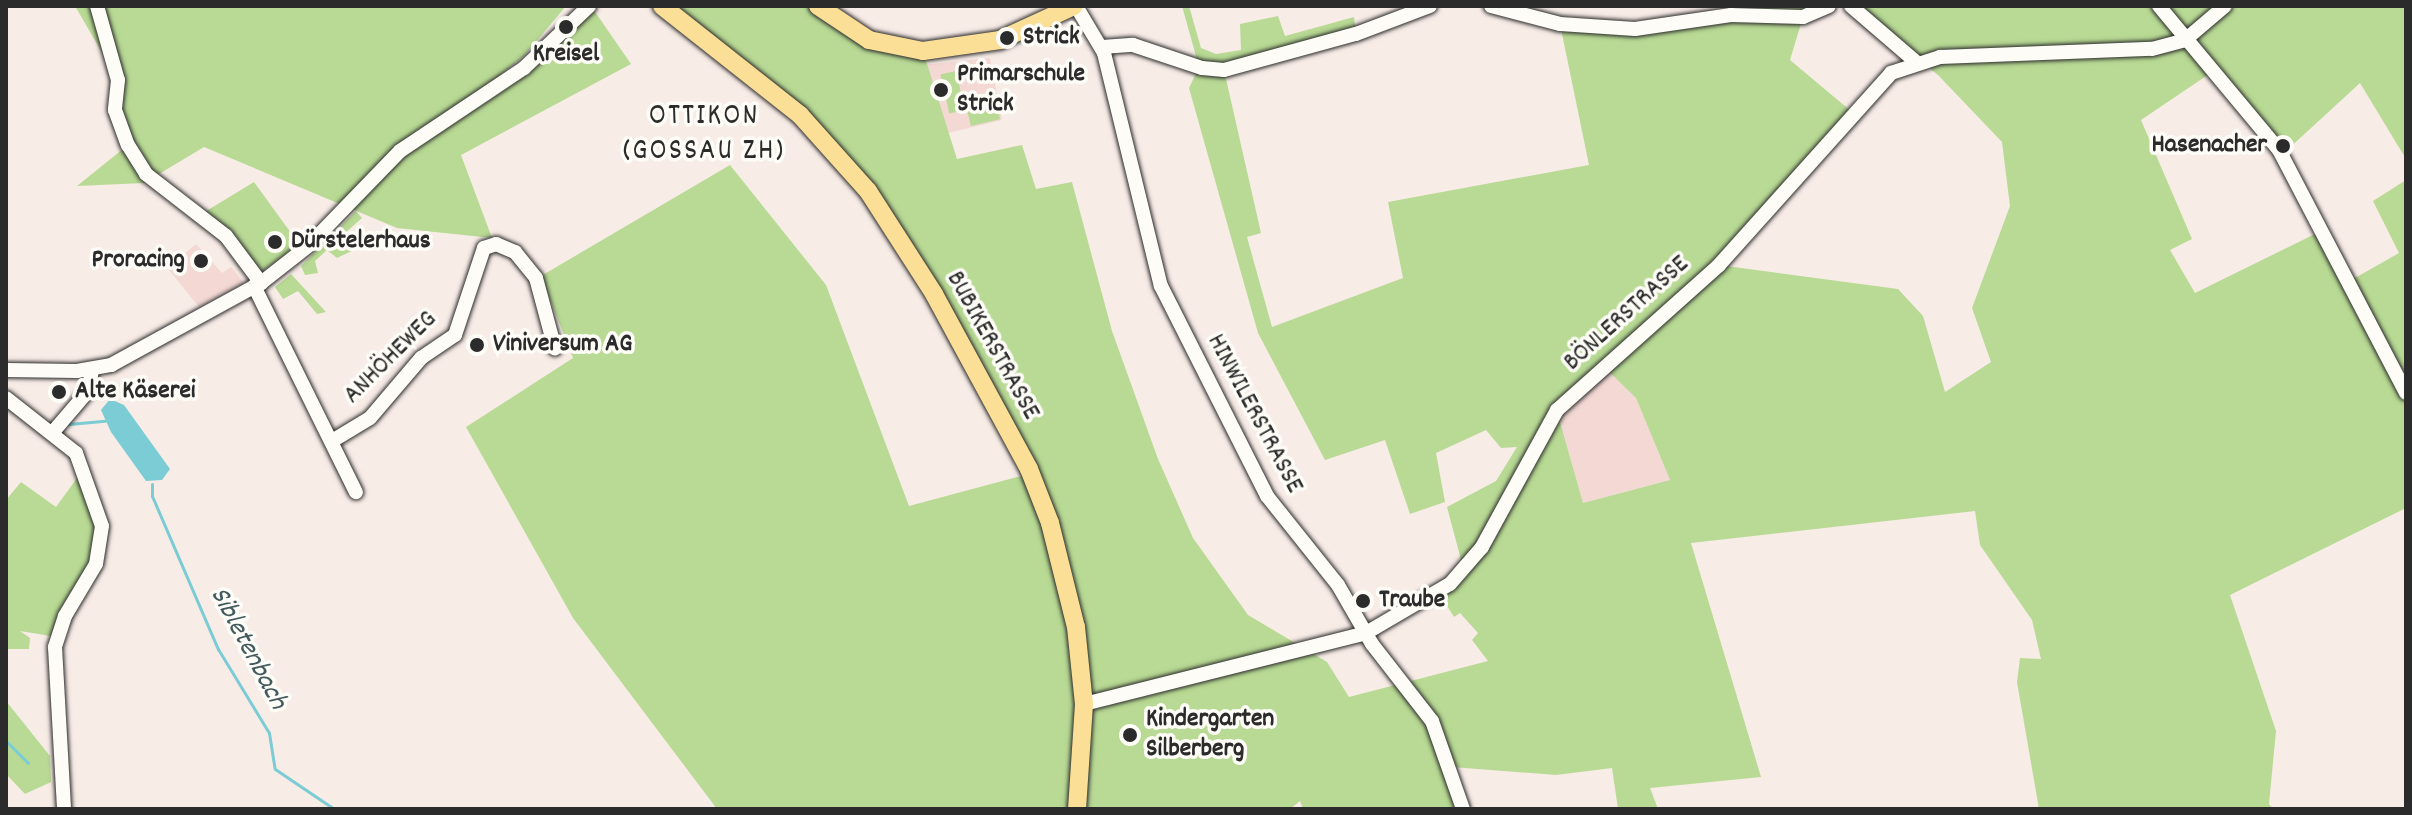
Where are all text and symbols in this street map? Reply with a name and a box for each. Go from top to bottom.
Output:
marker: Kreisel [557,18,575,36]
place label: Strick [1023,22,1080,54]
marker: Strick [998,29,1016,47]
place label: Kreisel [533,39,599,71]
place label: Primarschule Strick [957,59,1085,120]
marker: Primarschule Strick [932,81,950,99]
district label: OTTIKON (GOSSAU ZH) [623,100,785,170]
place label: Hasenacher [2151,130,2267,162]
marker: Hasenacher [2274,137,2292,155]
place label: Dürstelerhaus [291,226,431,258]
marker: Dürstelerhaus [266,233,284,251]
place label: Proracing [92,245,185,277]
street label: BÖNLERSTRASSE [1558,250,1696,378]
marker: Proracing [192,252,210,270]
street label: BUBIKERSTRASSE [938,266,1046,426]
street label: ANHÖHEWEG [338,305,444,411]
place label: Viniversum AG [493,329,632,361]
street label: HINWILERSTRASSE [1199,329,1309,499]
marker: Viniversum AG [468,336,486,354]
place label: Alte Käserei [75,376,196,408]
marker: Alte Käserei [50,383,68,401]
water label: Sibletenbach [201,582,293,716]
place label: Traube [1379,585,1445,617]
marker: Traube [1354,592,1372,610]
place label: Kindergarten Silberberg [1146,704,1274,766]
marker: Kindergarten Silberberg [1121,726,1139,744]

